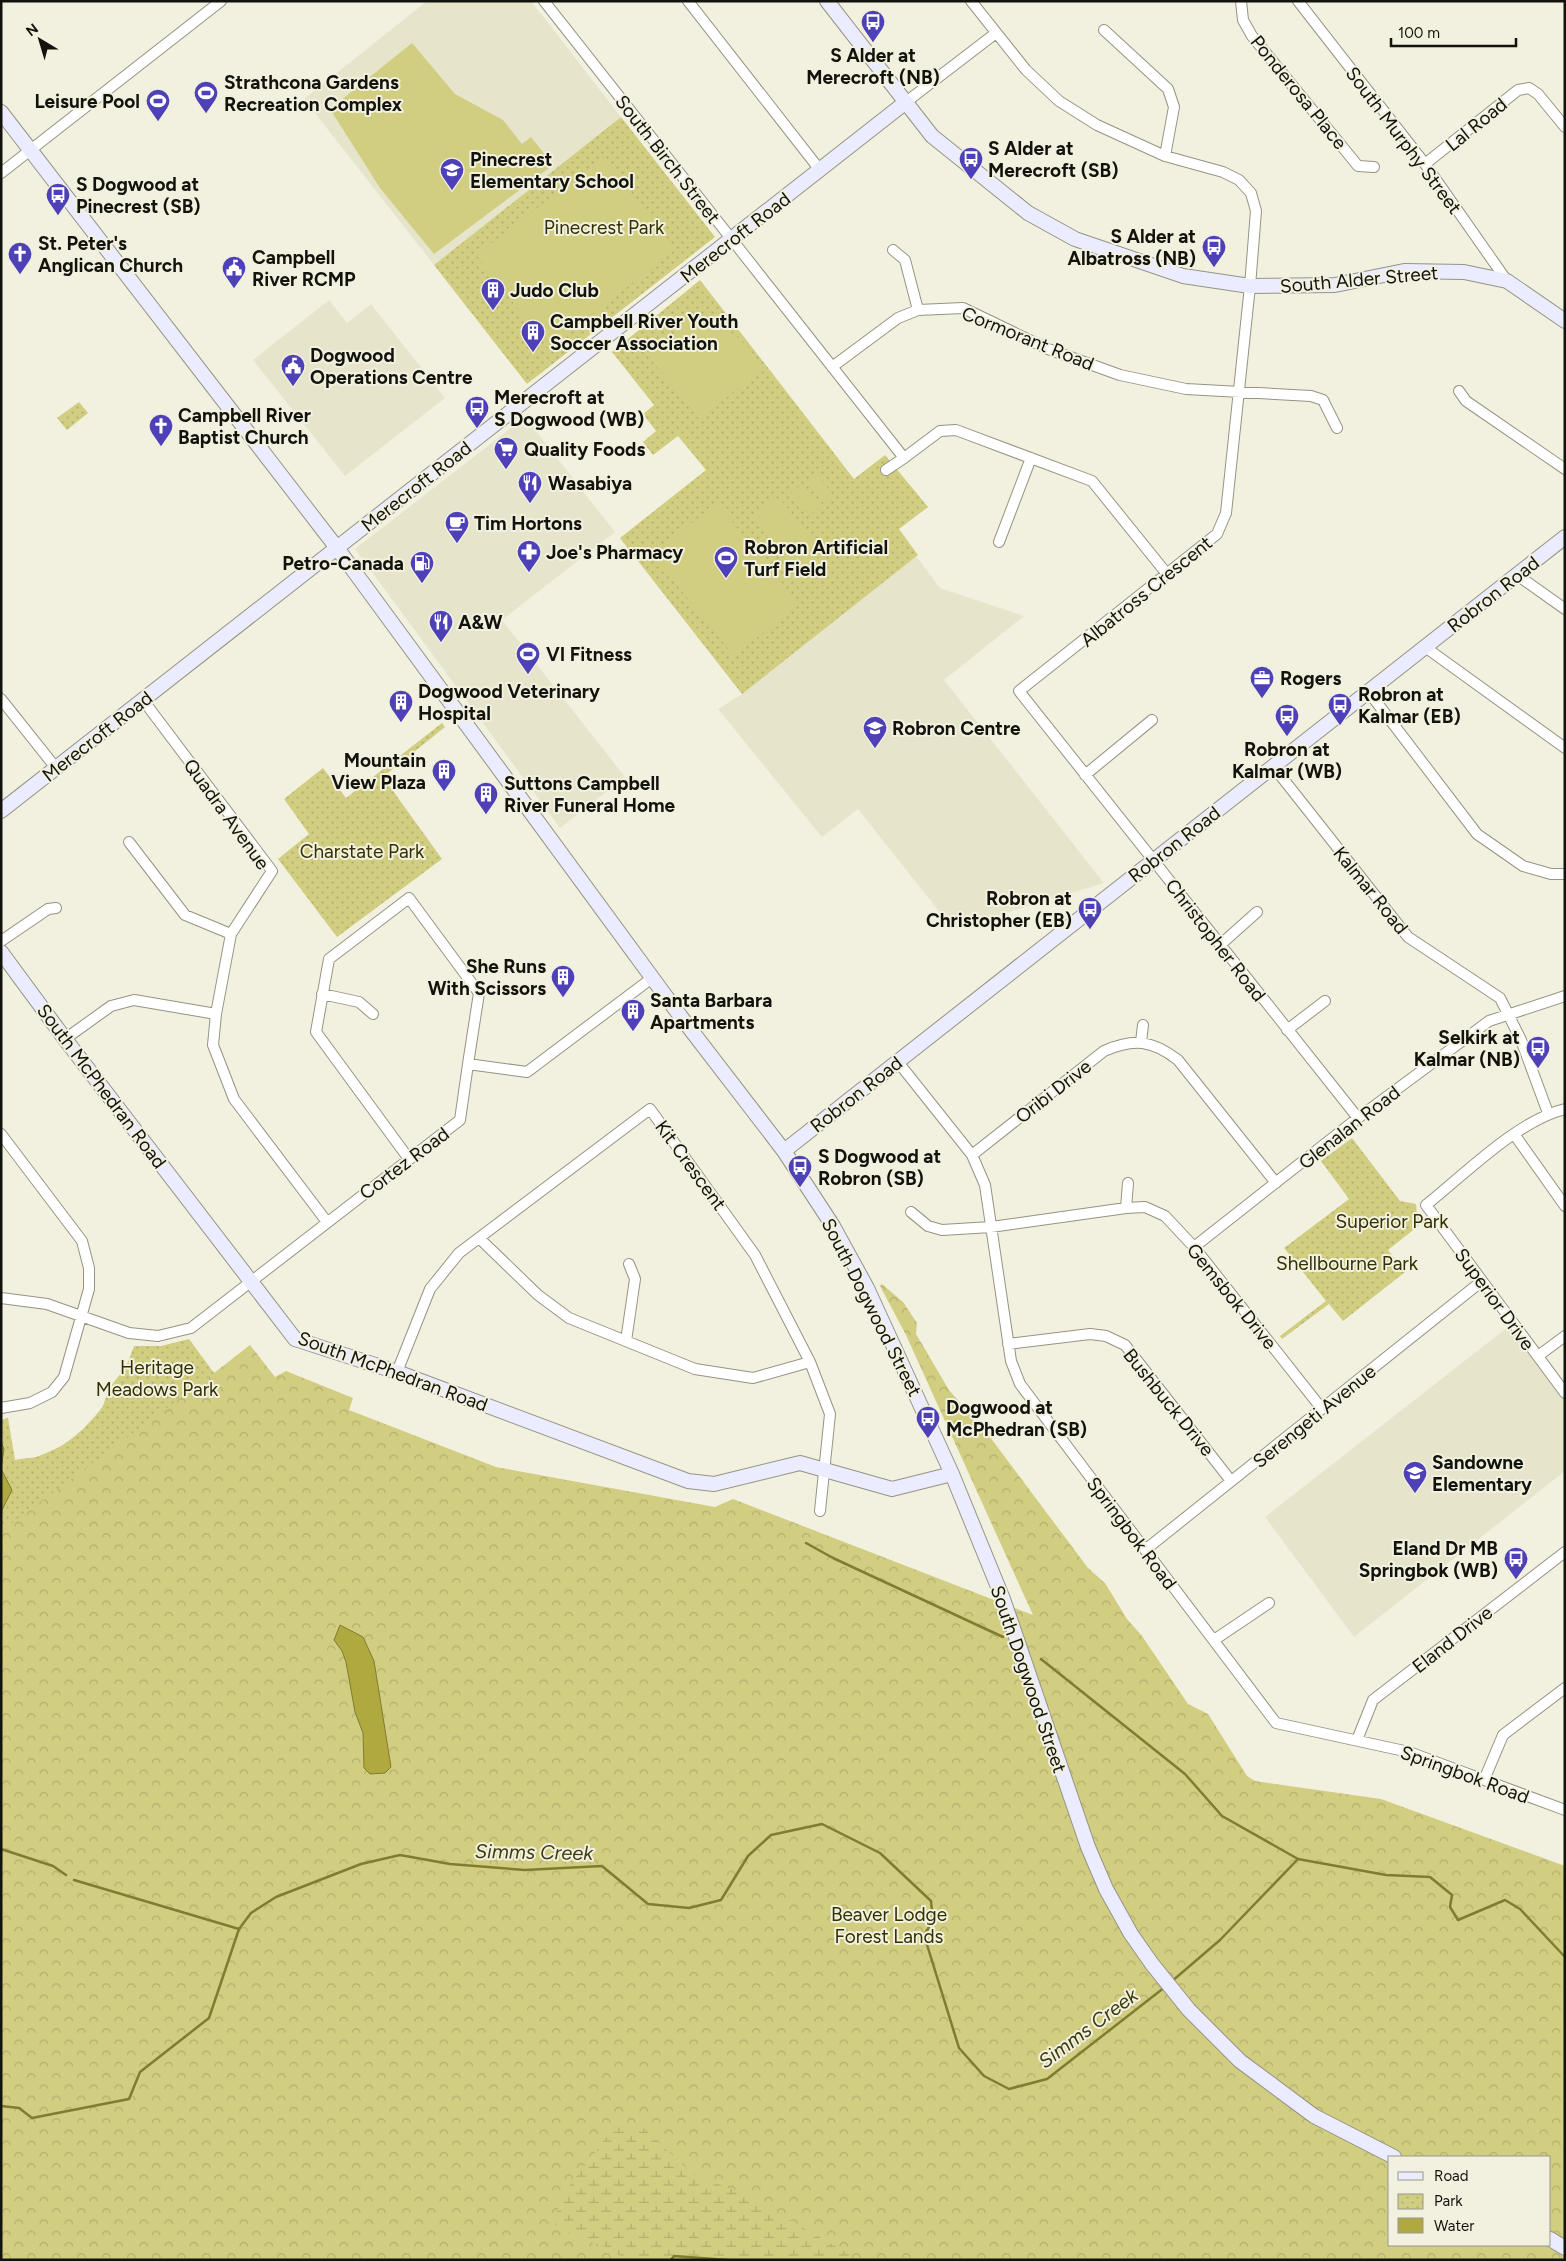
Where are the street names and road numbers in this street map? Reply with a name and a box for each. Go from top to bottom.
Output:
street label: Ponderosa Place [1246,31,1352,154]
street label: South Murphy Street [1341,62,1466,218]
street label: South Birch Street [610,90,725,228]
street label: Lal Road [1441,93,1512,156]
street label: Merecroft Road [676,187,795,288]
street label: South Alder Street [1279,261,1439,298]
street label: Cormorant Road [958,301,1097,375]
street label: Merecroft Road [357,436,476,537]
street label: Albatross Crescent [1076,531,1217,652]
street label: Robron Road [1443,551,1544,637]
street label: Merecroft Road [38,686,157,787]
street label: Quadra Avenue [179,754,274,874]
street label: Robron Road [1124,801,1225,887]
street label: Kalmar Road [1328,842,1413,939]
street label: Christopher Road [1161,874,1271,1006]
street label: South McPhedran Road [32,999,171,1173]
street label: Robron Road [806,1051,907,1137]
street label: Oribi Drive [1011,1055,1096,1128]
street label: Glenalan Road [1294,1081,1405,1174]
street label: Kit Crescent [650,1116,731,1215]
street label: Cortez Road [355,1122,454,1205]
street label: South Dogwood Street [817,1214,926,1400]
street label: Gemsbok Drive [1182,1239,1281,1354]
street label: Superior Drive [1450,1244,1539,1355]
street label: South McPhedran Road [295,1326,491,1417]
street label: Bushbuck Drive [1118,1344,1219,1461]
street label: Serengeti Avenue [1248,1360,1380,1473]
street label: Springbok Road [1082,1472,1181,1594]
street label: South Dogwood Street [986,1582,1071,1776]
street label: Eland Drive [1408,1601,1497,1678]
street label: Springbok Road [1397,1741,1532,1808]

